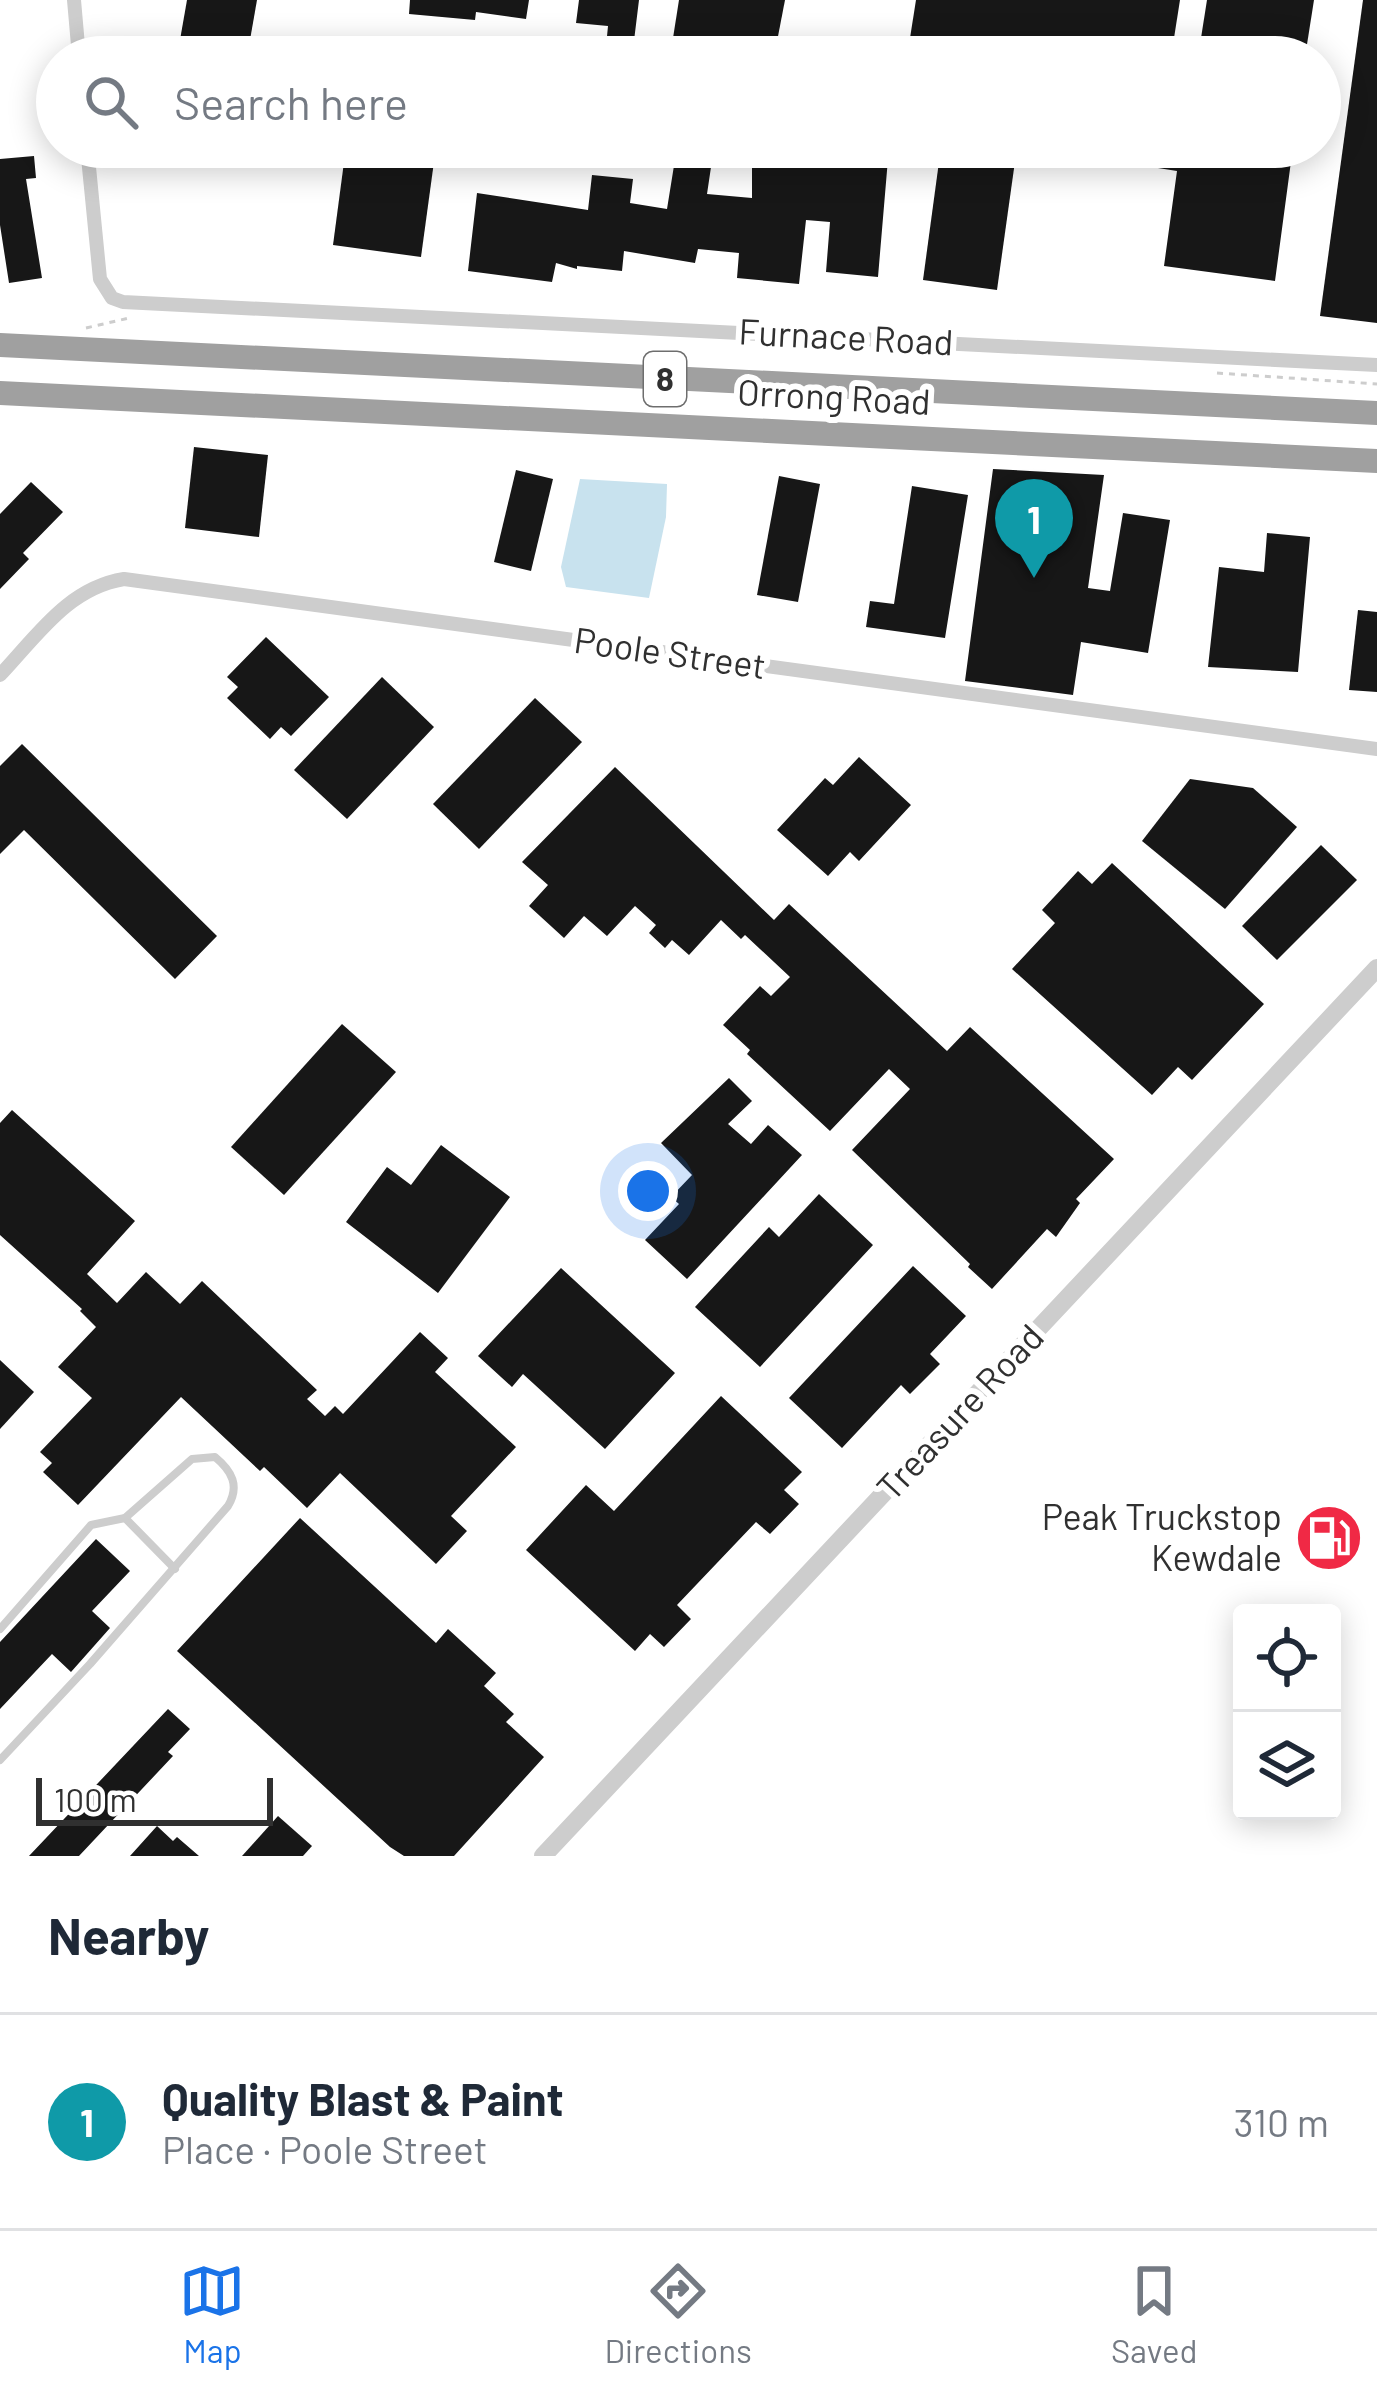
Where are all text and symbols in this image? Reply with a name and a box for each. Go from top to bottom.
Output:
search box [36,36,1341,168]
icon: search [78,69,144,135]
text: Search here [174,75,408,129]
street label: Furnace Road [738,308,954,363]
road number: 8 [644,352,686,406]
street label: Orrong Road [736,369,932,422]
pin: 1 [995,479,1073,578]
street label: Poole Street [572,617,769,686]
your location [618,1161,678,1221]
street label: Treasure Road [867,1314,1051,1508]
place label: Peak Truckstop Kewdale [1042,1494,1282,1578]
fuel station icon: Peak Truckstop Kewdale [1294,1503,1364,1573]
map controls [1233,1604,1341,1820]
button: locate [1233,1604,1341,1712]
button: layers [1233,1712,1341,1820]
scale bar [36,1772,273,1825]
text: 100 m [54,1779,137,1819]
text: Nearby [48,1904,209,1965]
text: Quality Blast & Paint [162,2071,564,2125]
text: 1 [80,2098,94,2145]
text: 310 m [1233,2098,1329,2145]
text: Place · Poole Street [162,2125,488,2172]
tab: Map [179,2258,245,2370]
tab: Directions [604,2258,752,2370]
tab: Saved [1111,2258,1198,2370]

